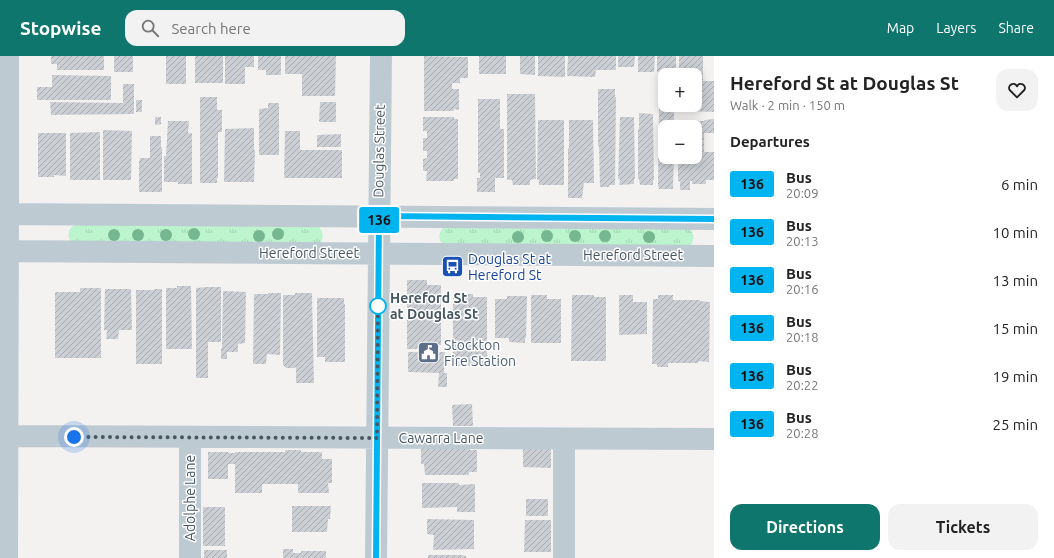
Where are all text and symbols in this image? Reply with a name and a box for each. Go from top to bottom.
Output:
search box [125,10,405,46]
text: Stopwise [20,17,101,39]
icon: search [139,17,161,39]
text: Search here [171,20,251,37]
text: Map [887,20,914,36]
text: Layers [936,20,976,36]
text: Share [998,20,1034,36]
map controls [658,68,702,164]
button: + [658,68,702,112]
button: heart [996,69,1038,111]
text: Hereford St at Douglas St [730,72,959,94]
text: Walk · 2 min · 150 m [730,98,845,112]
street label: Douglas Street [370,104,388,198]
button: − [658,120,702,164]
text: Departures [730,133,810,150]
text: Bus [786,169,812,186]
text: 136 [740,176,764,192]
text: 6 min [1001,176,1038,193]
text: 20:09 [786,186,819,200]
line badge: 136 [356,207,402,233]
text: 136 [367,212,391,228]
text: Bus [786,217,812,234]
text: 136 [740,224,764,240]
text: 10 min [992,224,1038,241]
text: 20:13 [786,234,819,248]
street label: Hereford Street [259,245,359,261]
street label: Hereford Street [583,247,683,263]
place label: Douglas St at Hereford St [468,251,552,283]
bus stop icon: Douglas St at Hereford St [440,254,466,280]
text: Bus [786,265,812,282]
text: 136 [740,272,764,288]
text: 13 min [992,272,1038,289]
text: 20:16 [786,282,819,296]
place label: Hereford St at Douglas St [390,290,478,322]
marker: Hereford St at Douglas St [369,297,387,315]
text: Bus [786,313,812,330]
text: 136 [740,320,764,336]
text: 15 min [992,320,1038,337]
text: 20:18 [786,330,819,344]
place label: Stockton Fire Station [444,337,516,369]
public building icon: Stockton Fire Station [415,340,441,366]
text: Bus [786,361,812,378]
text: 136 [740,368,764,384]
text: 19 min [992,368,1038,385]
text: 20:22 [786,378,819,392]
text: Bus [786,409,812,426]
text: 136 [740,416,764,432]
text: 25 min [992,416,1038,433]
text: 20:28 [786,426,819,440]
your location [64,427,84,447]
street label: Cawarra Lane [399,430,483,446]
street label: Adolphe Lane [182,455,198,541]
button: Directions [730,504,880,550]
button: Tickets [888,504,1038,550]

